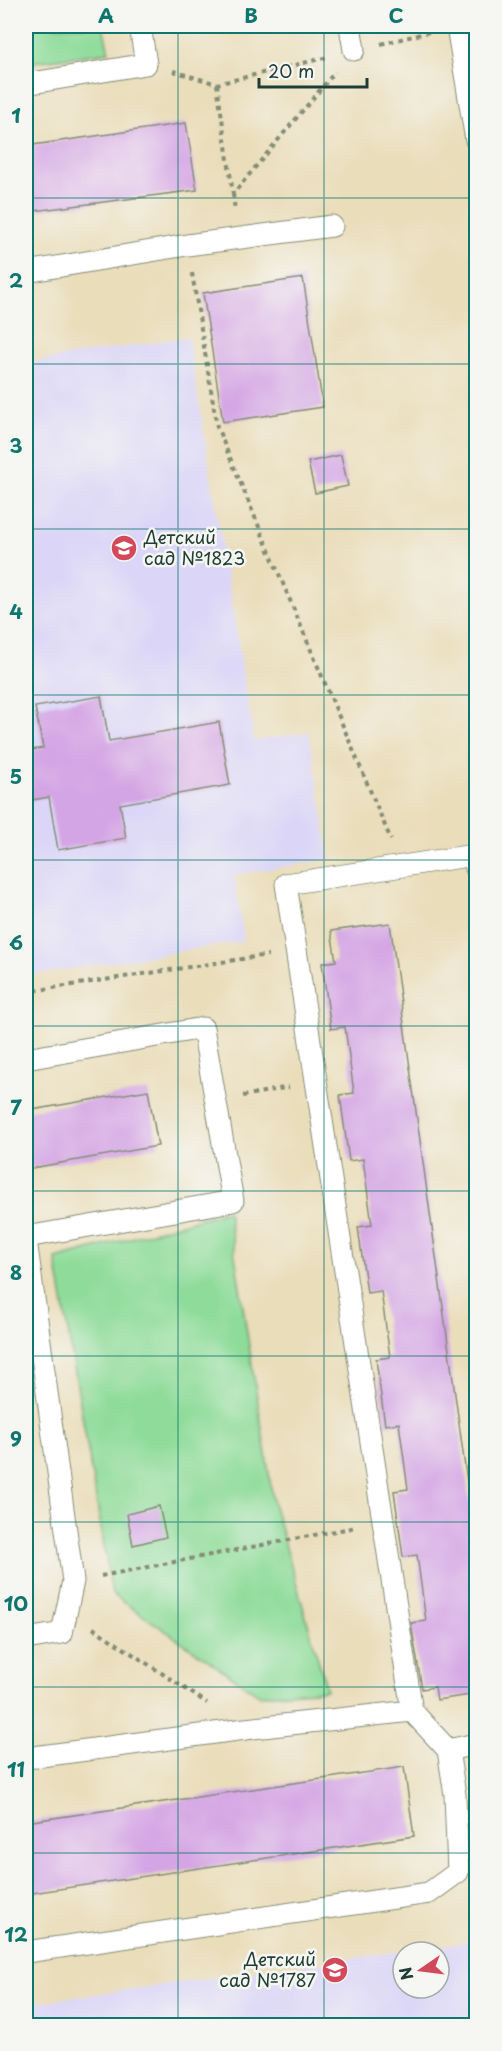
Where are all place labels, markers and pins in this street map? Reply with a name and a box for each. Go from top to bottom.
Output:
place label: Детский сад №1823 [143,523,245,571]
school or university icon: Детский сад №1823 [109,533,139,563]
place label: Детский сад №1787 [219,1945,316,1993]
school or university icon: Детский сад №1787 [320,1955,350,1985]

